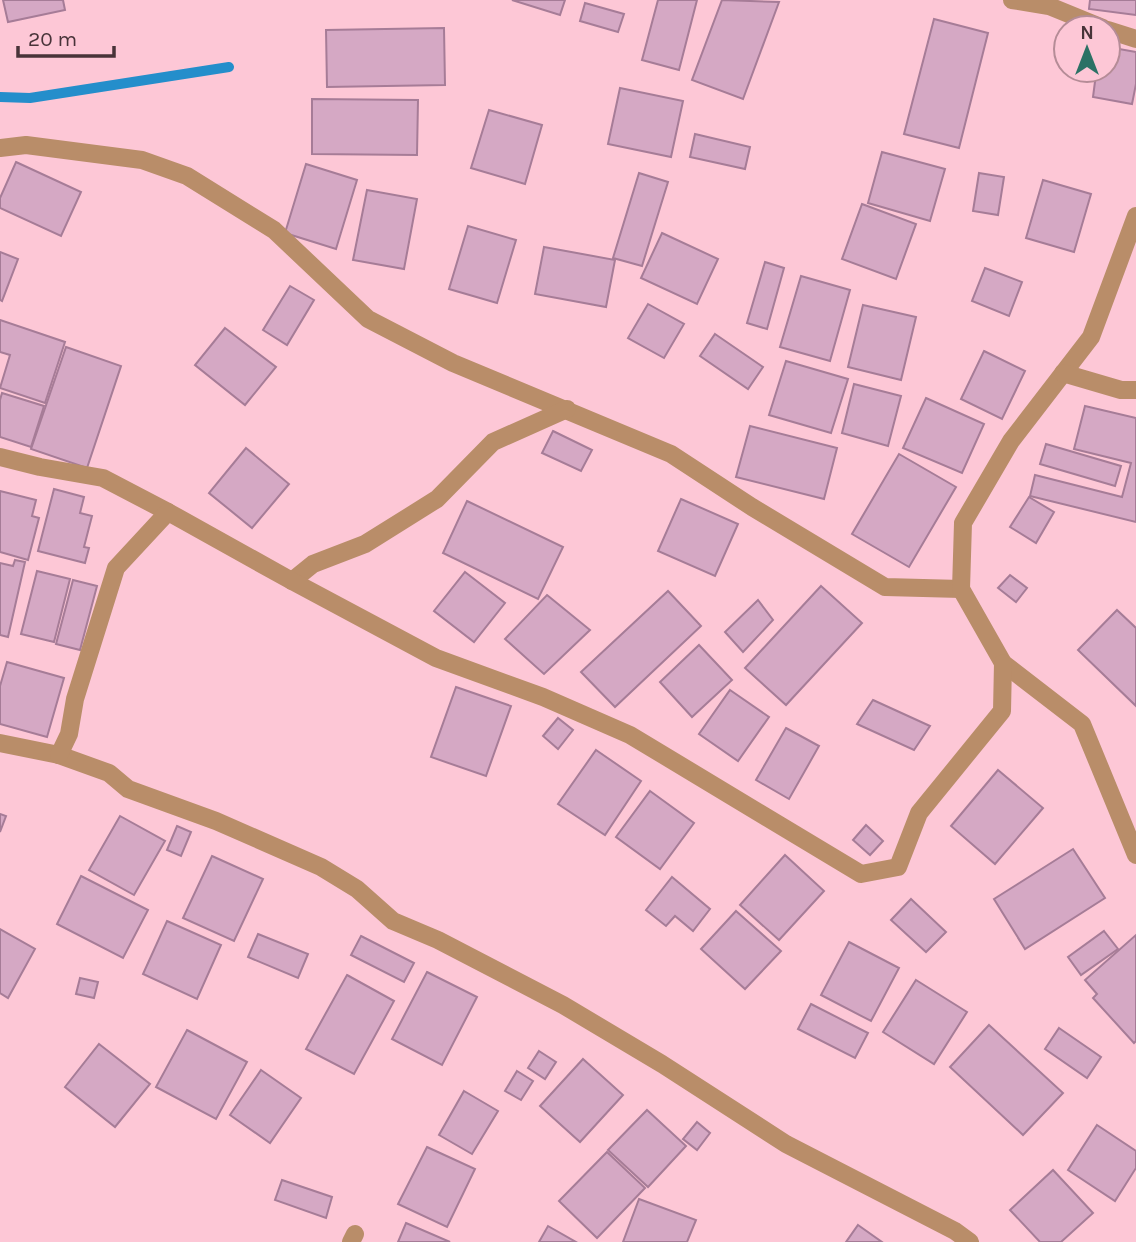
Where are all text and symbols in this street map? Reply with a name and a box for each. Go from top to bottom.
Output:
scale bar [18,14,114,58]
north arrow [1052,14,1122,84]
text: N [1080,22,1094,44]
text: 20 m [28,27,77,51]

